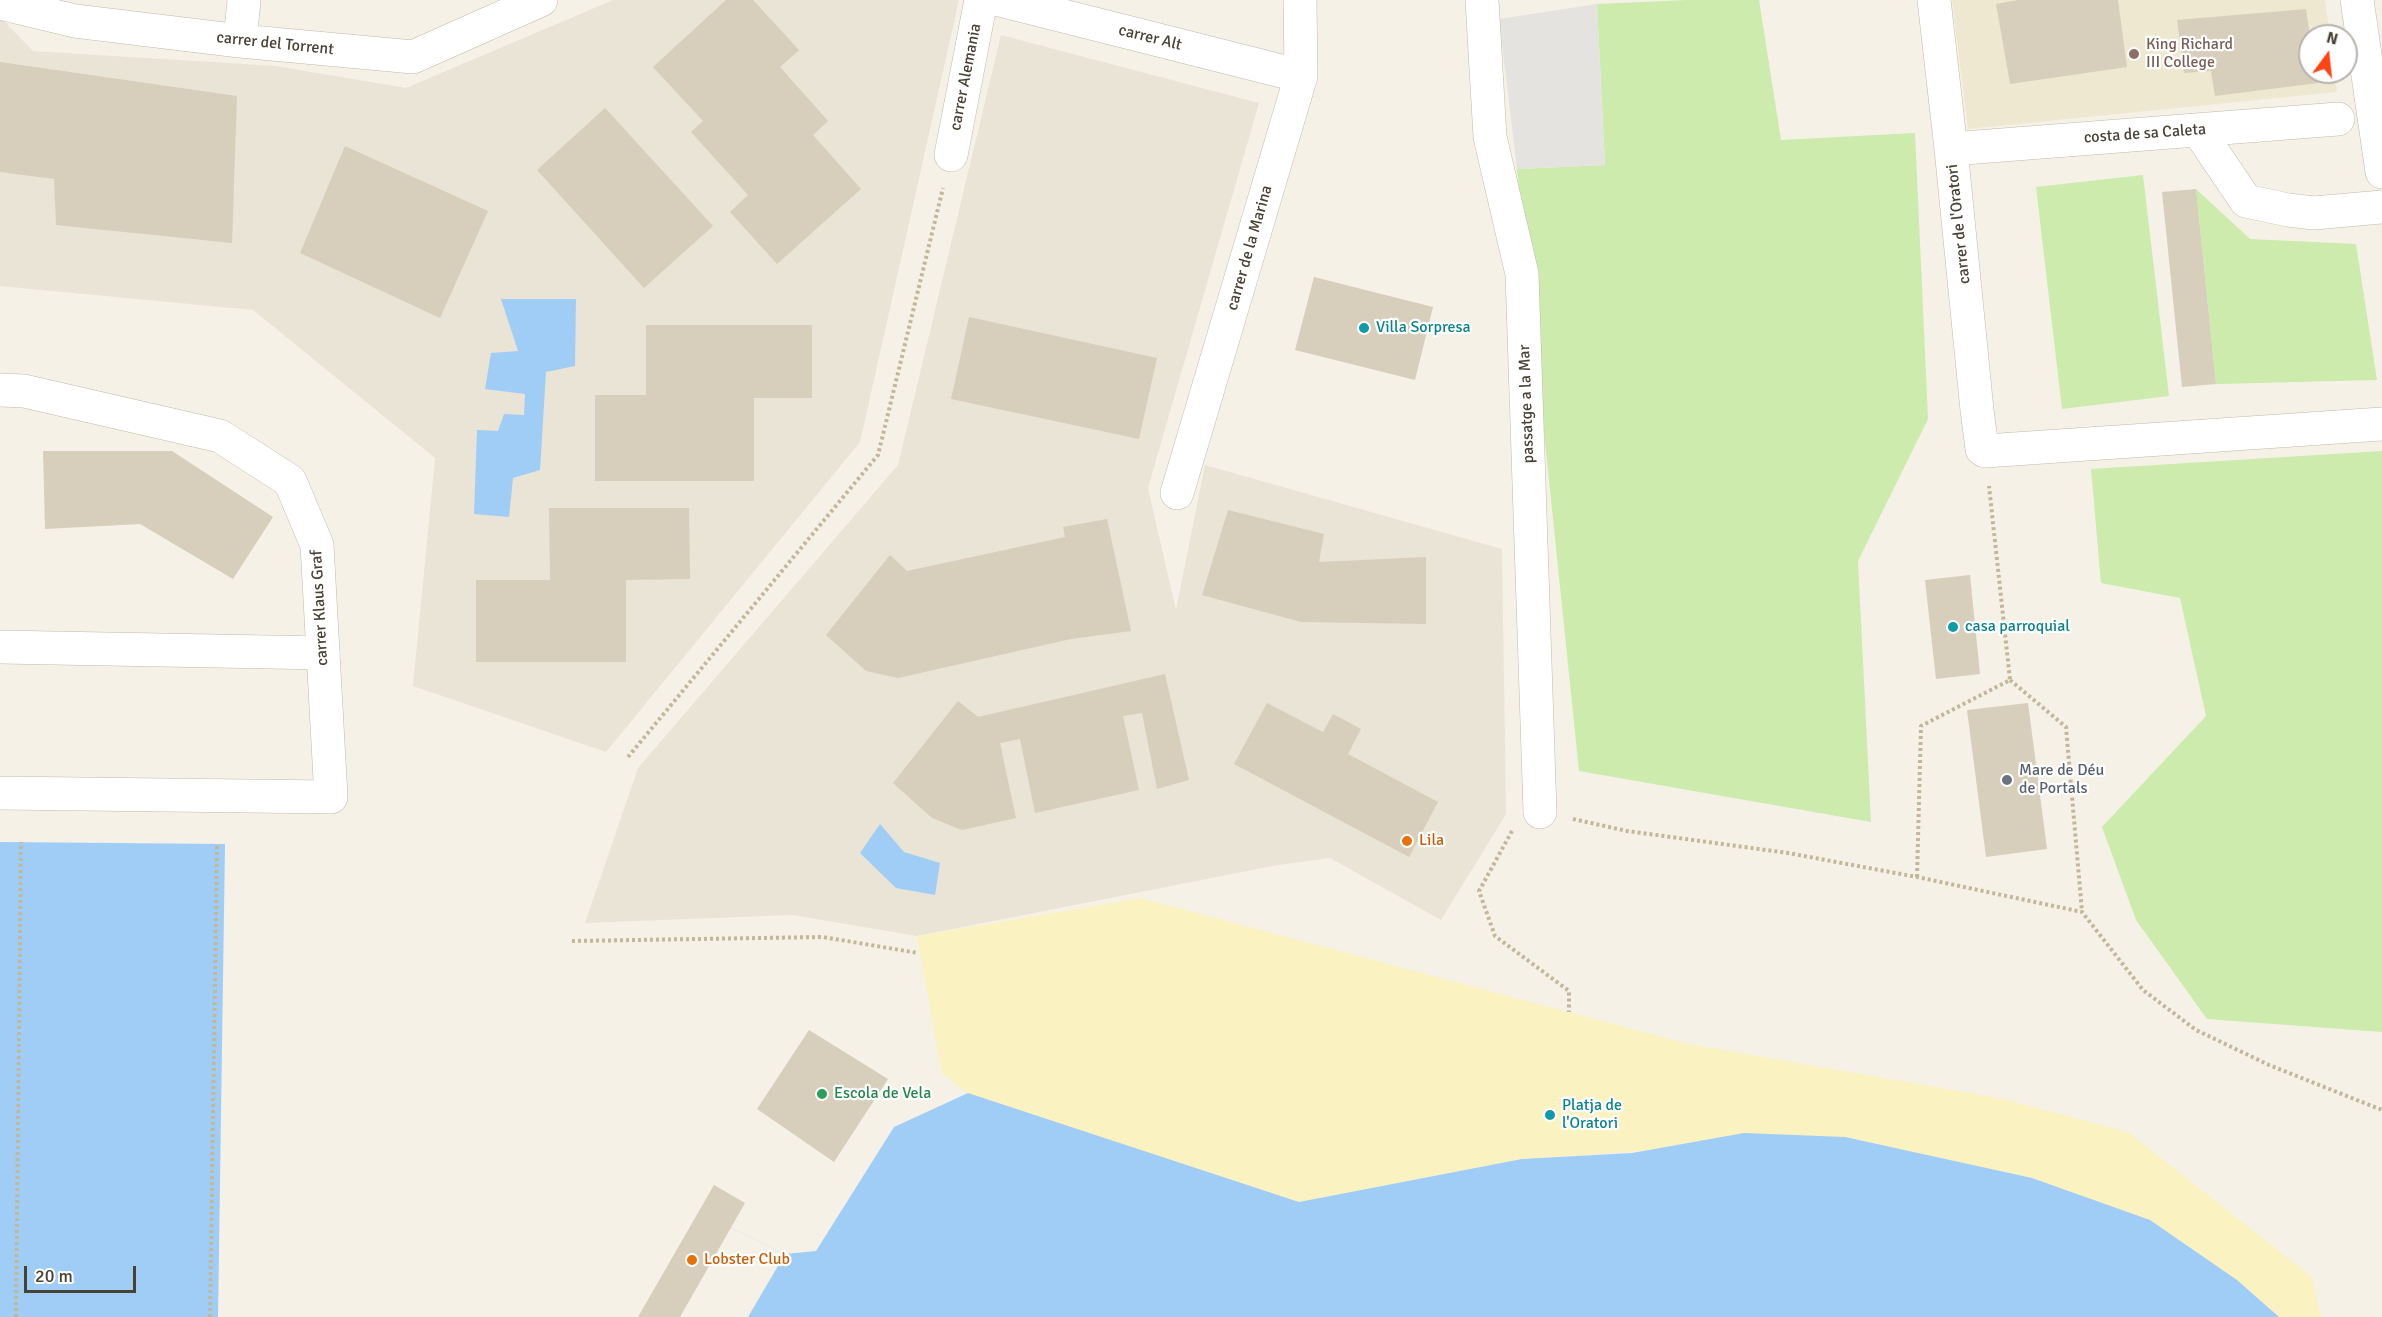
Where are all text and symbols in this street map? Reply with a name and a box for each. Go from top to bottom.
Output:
street label: carrer Alt [1117,21,1183,55]
street label: carrer Alemania [946,22,986,132]
north arrow [2298,24,2358,84]
text: N [2324,27,2340,50]
street label: carrer del Torrent [215,28,335,60]
place label: King Richard III College [2146,35,2233,73]
marker: King Richard III College [2127,47,2141,61]
street label: costa de sa Caleta [2083,120,2207,148]
street label: carrer de l'Oratori [1943,163,1975,285]
street label: carrer de la Marina [1223,183,1277,313]
place label: Villa Sorpresa [1376,318,1471,338]
marker: Villa Sorpresa [1357,321,1371,335]
street label: passatge a la Mar [1515,344,1539,464]
street label: carrer Klaus Graf [307,550,333,666]
place label: casa parroquial [1965,617,2070,637]
marker: casa parroquial [1946,620,1960,634]
place label: Mare de Déu de Portals [2019,761,2104,799]
marker: Mare de Déu de Portals [2000,773,2014,787]
place label: Lila [1419,831,1444,851]
marker: Lila [1400,834,1414,848]
place label: Escola de Vela [834,1084,931,1104]
marker: Escola de Vela [815,1087,829,1101]
place label: Platja de l'Oratori [1562,1096,1622,1134]
marker: Platja de l'Oratori [1543,1108,1557,1122]
place label: Lobster Club [704,1250,790,1270]
marker: Lobster Club [685,1253,699,1267]
scale bar [27,1254,140,1292]
text: 20 m [35,1265,73,1287]

